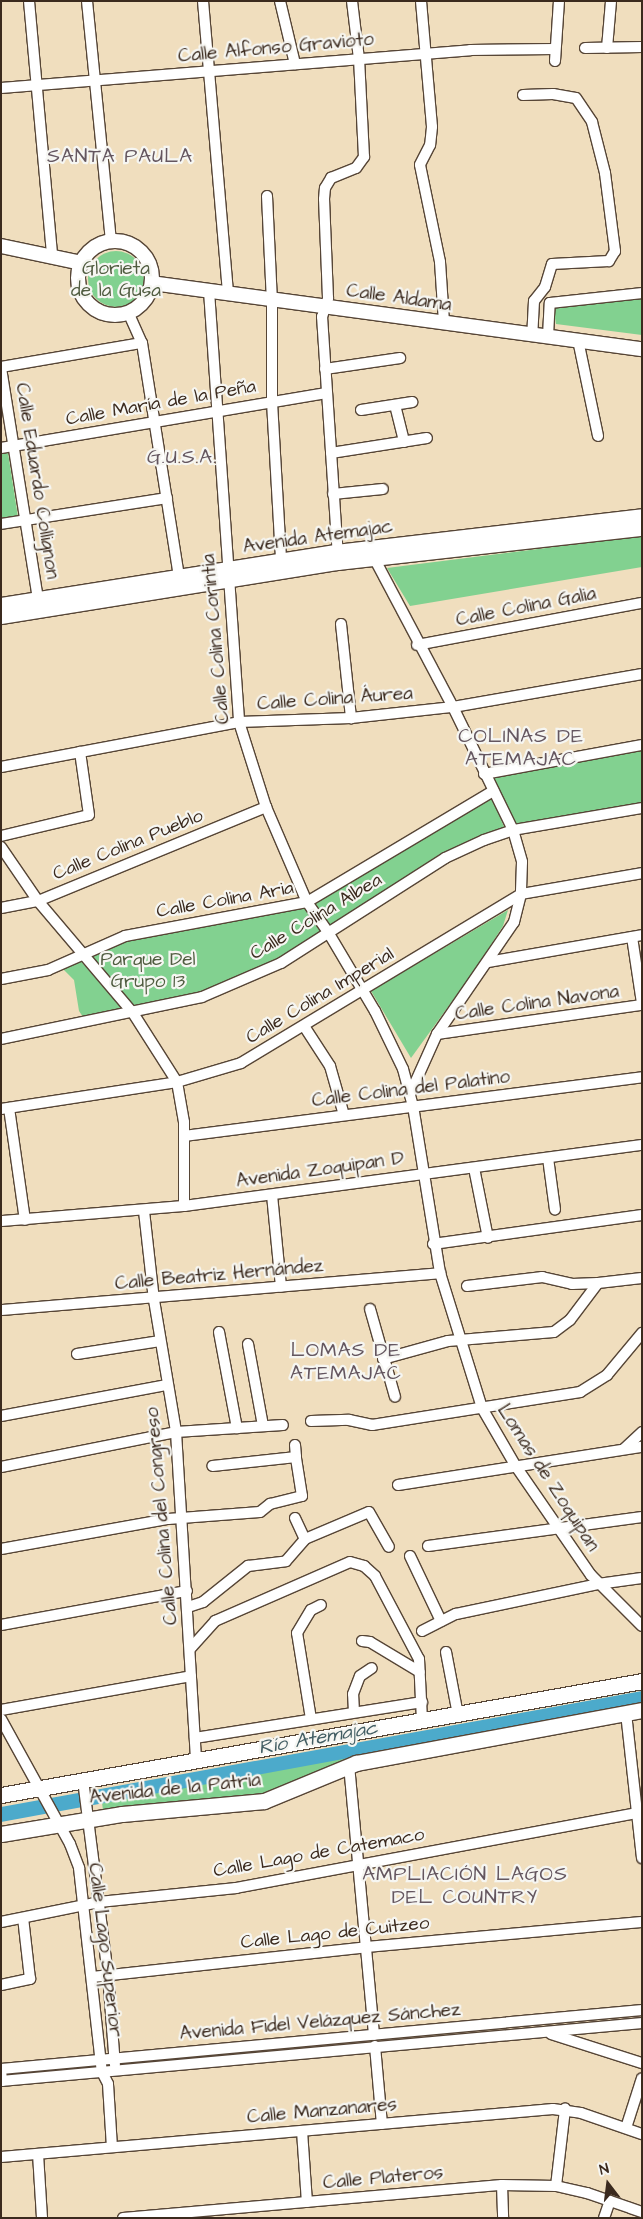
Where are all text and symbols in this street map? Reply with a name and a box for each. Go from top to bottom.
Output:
street label: Calle Alfonso Gravioto [177,28,375,68]
district label: SANTA PAULA [46,144,194,168]
park label: Glorieta de la Gusa [71,258,161,302]
street label: Calle Aldama [345,279,453,317]
street label: Calle María de la Peña [64,375,258,431]
street label: Calle Eduardo Collignon [10,381,64,581]
district label: G.U.S.A. [146,445,218,469]
street label: Avenida Atemajac [241,515,395,559]
street label: Calle Colina Corintia [197,553,235,725]
street label: Calle Colina Galia [454,582,598,632]
street label: Calle Colina Áurea [256,682,414,716]
district label: COLINAS DE ATEMAJAC [457,725,585,772]
street label: Calle Colina Pueblo [49,804,207,886]
street label: Calle Colina Albea [246,869,386,965]
street label: Calle Colina Aria [155,877,295,923]
street label: Calle Colina Imperial [242,943,398,1049]
park label: Parque Del Grupo 13 [100,949,196,993]
street label: Calle Colina Navona [454,980,620,1026]
street label: Calle Colina del Palatino [311,1066,511,1112]
street label: Avenida Zoquipan D [235,1147,405,1193]
street label: Calle Beatriz Hernández [114,1255,324,1295]
district label: LOMAS DE ATEMAJAC [289,1339,403,1386]
street label: Lomas de Zoquipan [492,1400,604,1556]
street label: Calle Colina del Congreso [141,1406,183,1626]
water label: Río Atemajac [257,1716,379,1760]
street label: Avenida de la Patria [88,1769,262,1809]
street label: Calle Lago de Catemaco [212,1823,426,1883]
street label: Calle Lago Superior [83,1862,127,2038]
district label: AMPLIACIÓN LAGOS DEL COUNTRY [360,1863,570,1910]
street label: Calle Lago de Cuitzeo [240,1912,430,1954]
street label: Avenida Fidel Velázquez Sánchez [179,1998,461,2046]
street label: Calle Manzanares [246,2093,398,2129]
north arrow [583,2159,633,2209]
text: N [597,2159,611,2180]
street label: Calle Plateros [322,2161,444,2195]

